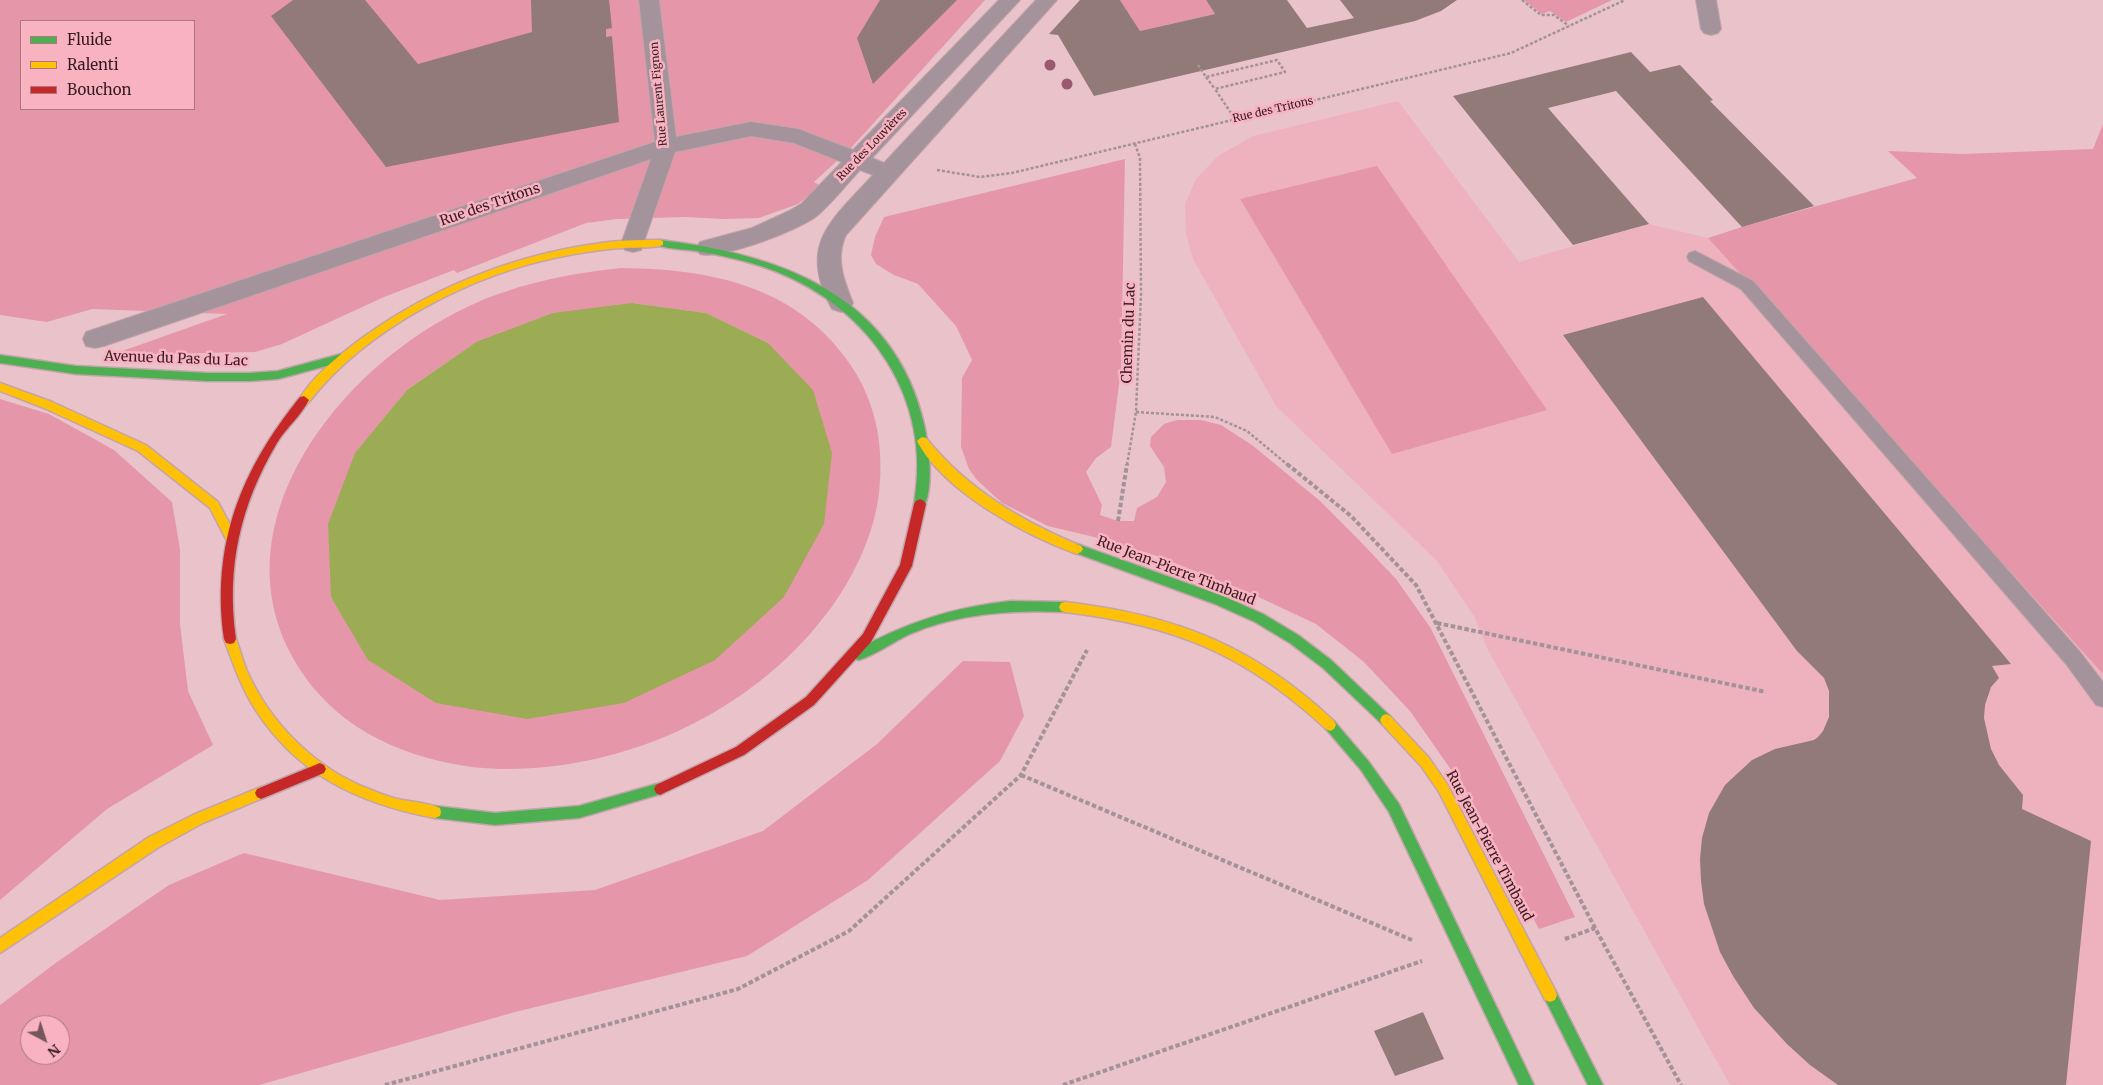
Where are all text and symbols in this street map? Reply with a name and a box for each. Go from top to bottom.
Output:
legend [20,20,195,110]
text: Fluide [67,30,112,49]
street label: Rue Laurent Fignon [648,41,670,147]
text: Ralenti [67,55,119,74]
text: Bouchon [67,80,131,99]
street label: Rue des Tritons [1231,94,1315,126]
street label: Rue des Louvières [834,106,910,184]
street label: Rue des Tritons [438,180,542,230]
street label: Chemin du Lac [1119,282,1139,384]
street label: Avenue du Pas du Lac [104,348,248,370]
street label: Rue Jean-Pierre Timbaud [1094,533,1258,609]
street label: Rue Jean-Pierre Timbaud [1442,768,1536,924]
north arrow [20,1015,70,1065]
text: N [44,1040,64,1061]

